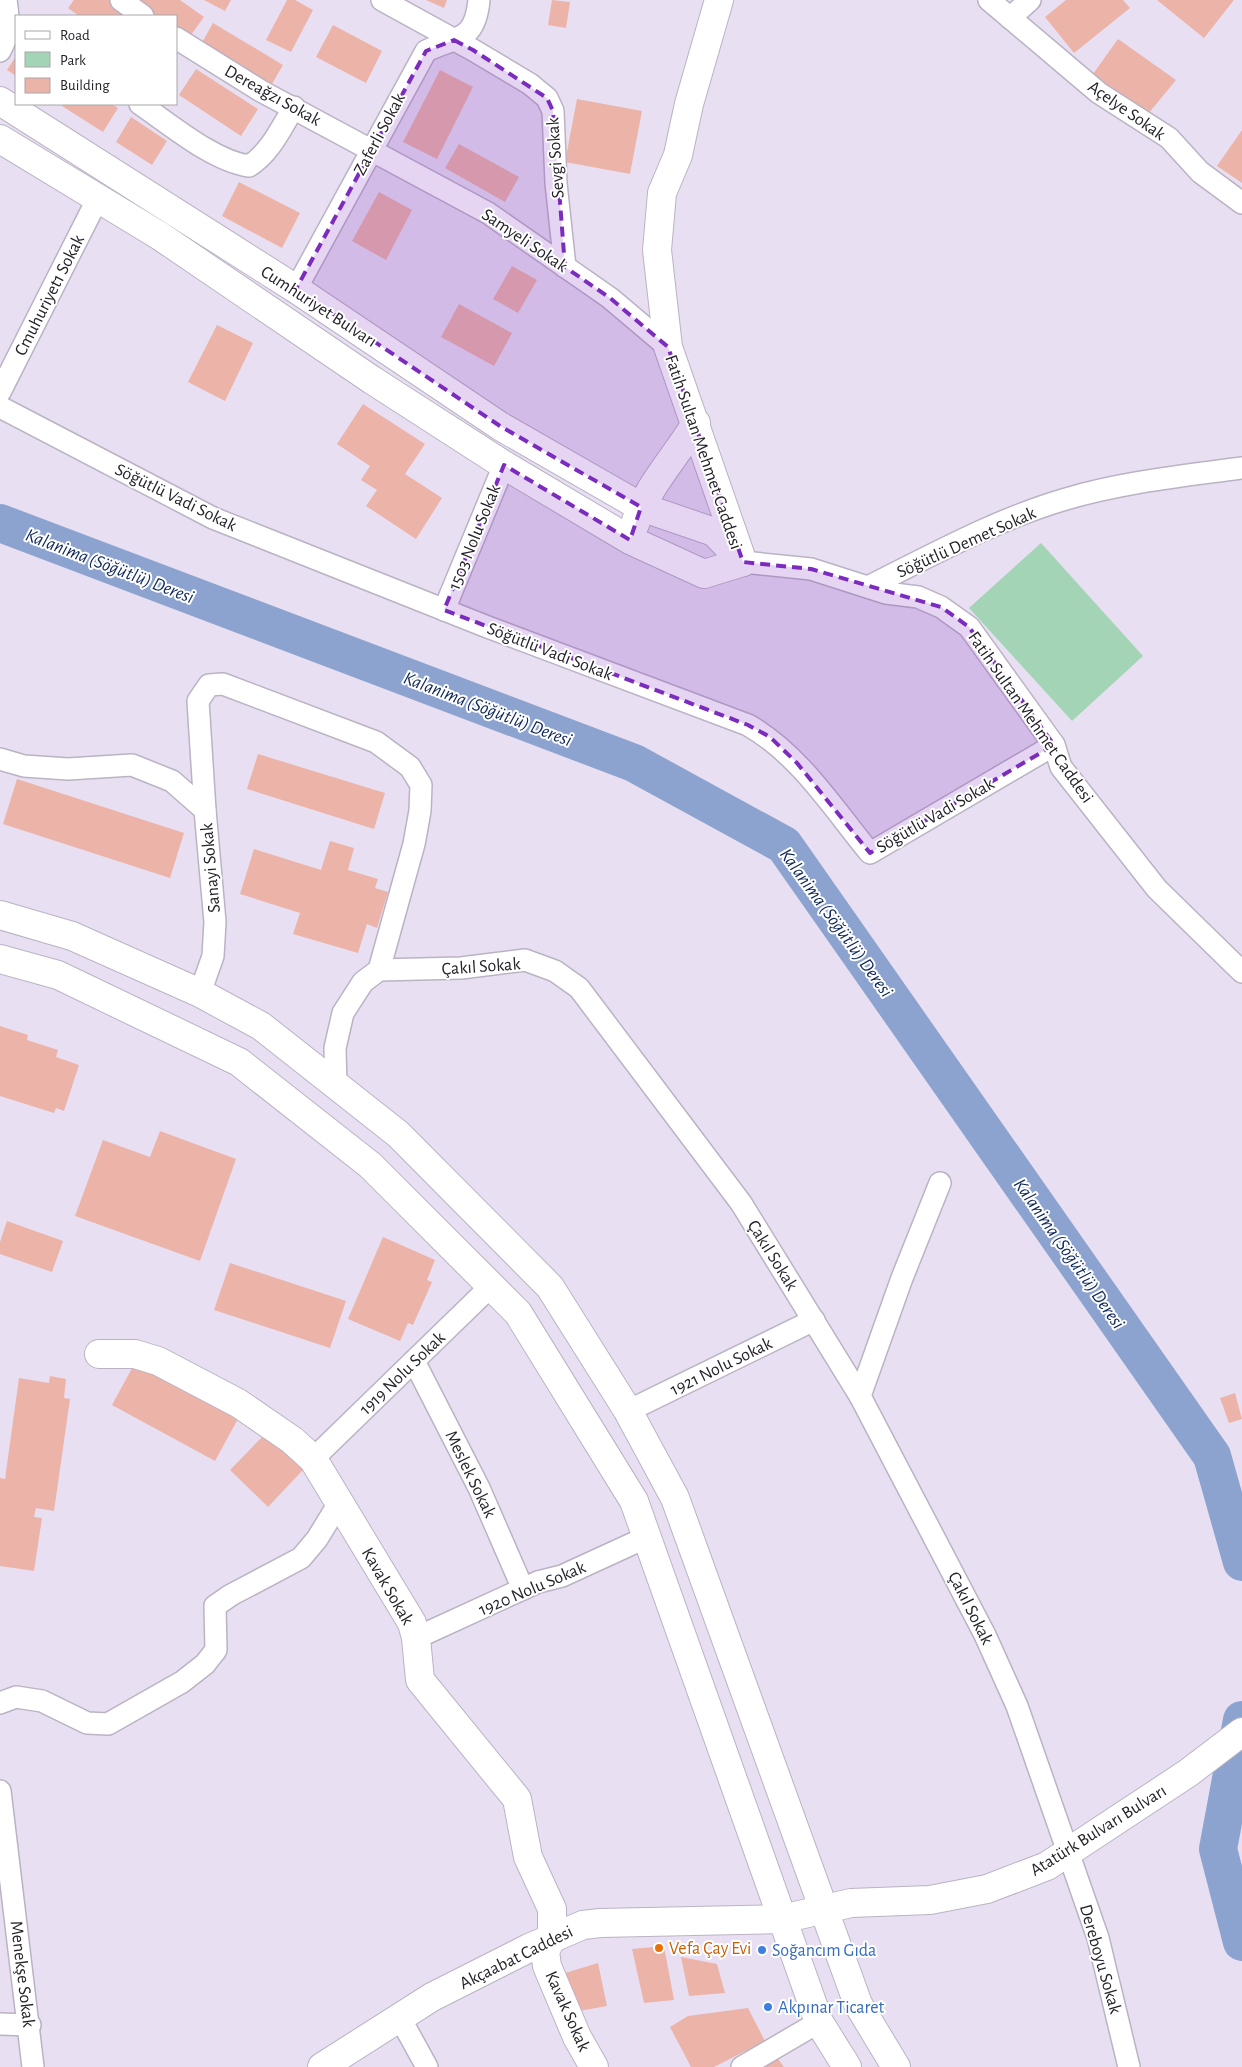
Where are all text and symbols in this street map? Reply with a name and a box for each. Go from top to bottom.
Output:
legend [15,15,178,105]
text: Road [60,28,90,43]
text: Park [60,53,86,68]
street label: Dereağzı Sokak [221,62,324,130]
text: Building [60,78,110,93]
street label: Açelye Sokak [1084,78,1169,144]
street label: Zaferli Sokak [351,90,409,178]
street label: Sevgi Sokak [544,116,568,199]
street label: Samyeli Sokak [478,206,571,276]
street label: Cmuhuriyet1 Sokak [12,231,88,359]
street label: Cumhuriyet Bulvarı [257,263,380,351]
street label: Fatih Sultan Mehmet Caddesi [661,353,745,552]
street label: Söğütlü Vadi Sokak [112,461,240,535]
street label: 1503 Nolu Sokak [446,481,505,593]
street label: Söğütlü Demet Sokak [894,504,1039,582]
water label: Kalanima (Söğütlü) Deresi [23,526,196,607]
street label: Söğütlü Vadi Sokak [484,620,616,684]
street label: Fatih Sultan Mehmet Caddesi [964,629,1096,807]
water label: Kalanima (Söğütlü) Deresi [401,669,574,750]
street label: Söğütlü Vadi Sokak [874,774,998,857]
street label: Sanayi Sokak [198,822,224,914]
water label: Kalanima (Söğütlü) Deresi [776,845,896,1001]
street label: Çakıl Sokak [441,955,522,979]
water label: Kalanima (Söğütlü) Deresi [1010,1175,1128,1332]
street label: Çakıl Sokak [744,1217,801,1294]
street label: 1919 Nolu Sokak [357,1328,449,1419]
street label: 1921 Nolu Sokak [668,1334,776,1399]
street label: Meslek Sokak [441,1428,499,1521]
street label: Kavak Sokak [358,1545,417,1629]
street label: 1920 Nolu Sokak [476,1558,589,1619]
street label: Çakıl Sokak [944,1569,996,1648]
street label: Atatürk Bulvarı Bulvarı [1027,1782,1170,1880]
street label: Dereboyu Sokak [1076,1902,1124,2017]
street label: Menekşe Sokak [7,1920,38,2029]
street label: Akçaabat Caddesi [457,1923,576,1993]
place label: Vefa Çay Evi [669,1940,751,1958]
marker: Vefa Çay Evi [653,1942,665,1954]
place label: Soğancım Gıda [772,1942,876,1960]
marker: Soğancım Gıda [756,1944,768,1956]
street label: Kavak Sokak [541,1968,593,2055]
place label: Akpınar Ticaret [778,1999,884,2017]
marker: Akpınar Ticaret [762,2001,774,2013]

